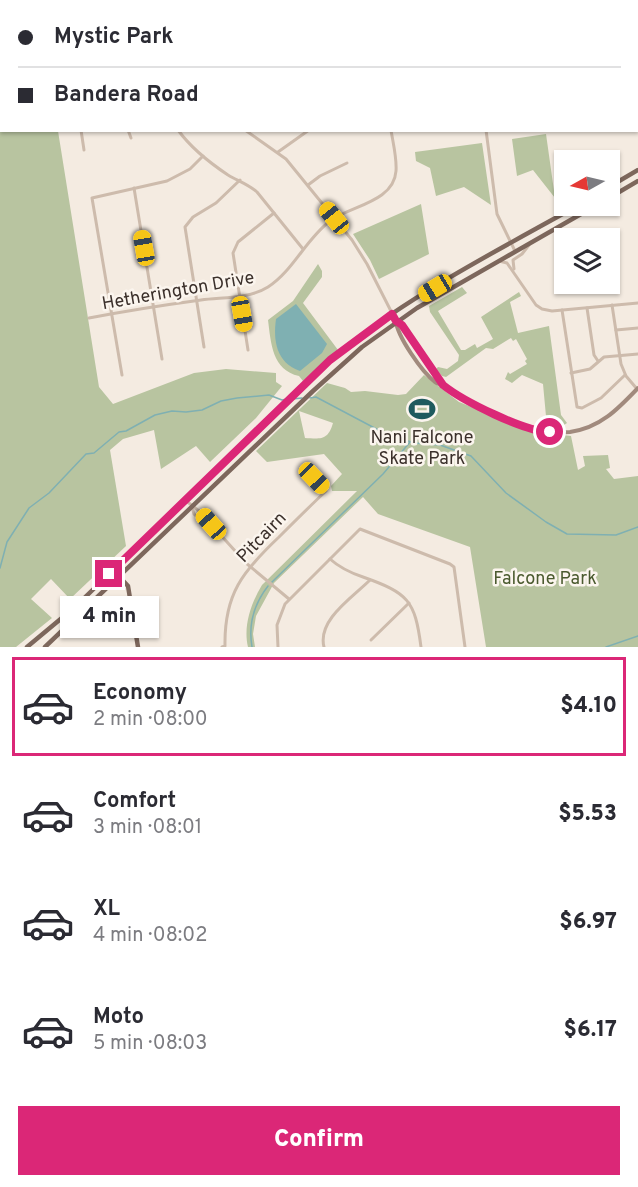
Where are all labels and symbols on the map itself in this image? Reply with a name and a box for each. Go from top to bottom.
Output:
north arrow [554,150,620,216]
car [316,198,352,238]
car [132,229,156,267]
street label: Hetherington Drive [100,267,256,316]
car [415,271,455,305]
car [230,295,254,333]
sports icon: Nani Falcone Skate Park [407,394,437,424]
route start [536,418,563,445]
place label: Nani Falcone Skate Park [371,427,473,471]
car [295,459,333,497]
car [192,505,230,543]
street label: Pitcairn [232,508,292,568]
route end [95,560,122,587]
park label: Falcone Park [493,568,597,591]
callout: 4 min [60,595,158,637]

